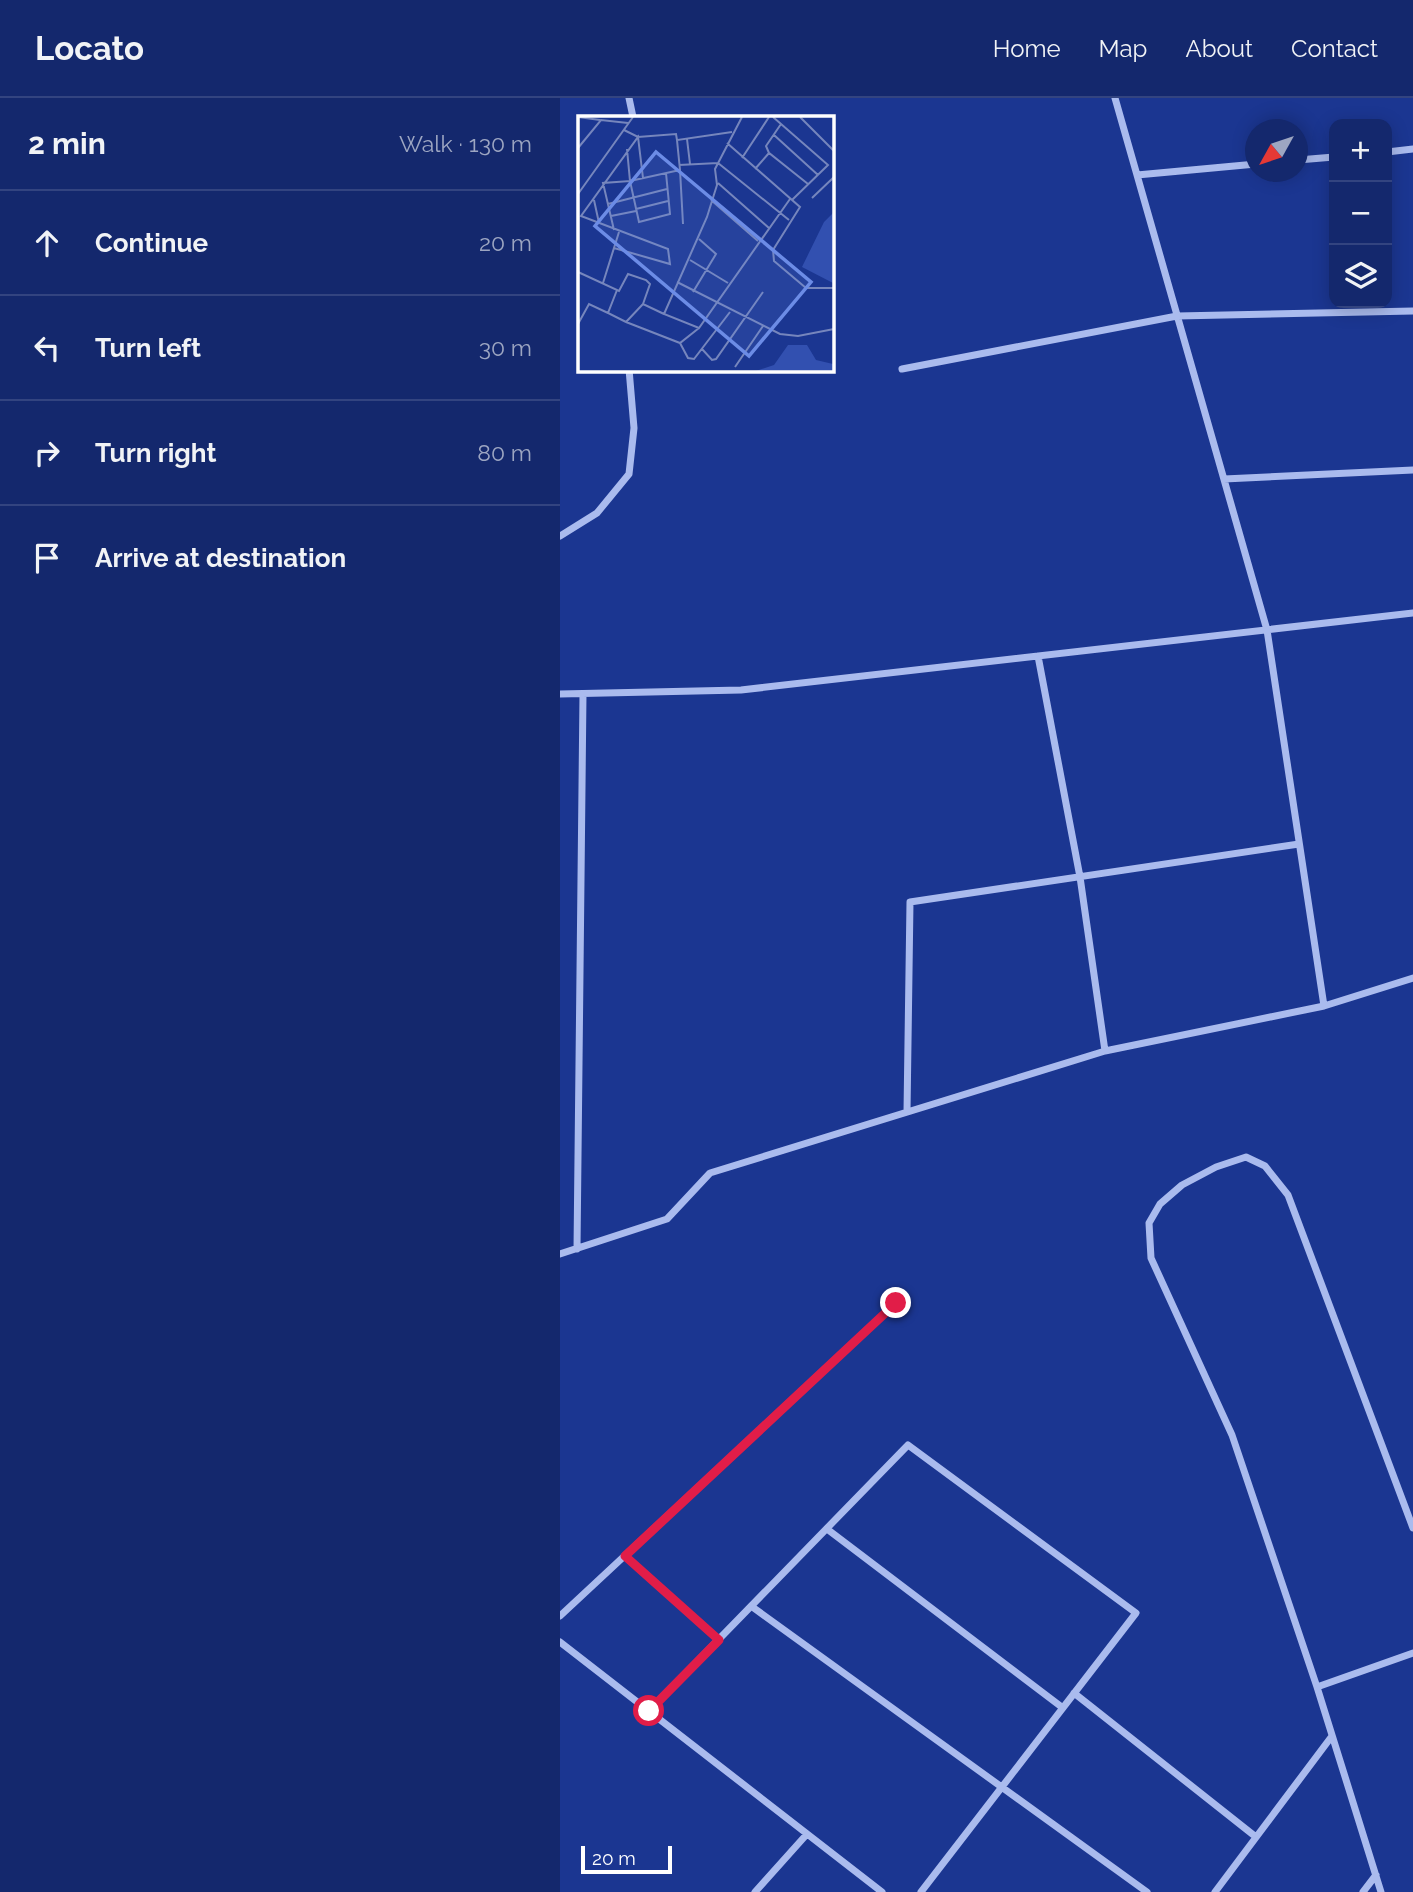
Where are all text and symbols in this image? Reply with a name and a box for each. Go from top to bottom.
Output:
text: Locato [35,29,144,68]
text: Home [993,34,1061,63]
text: Map [1099,34,1147,63]
text: About [1185,34,1253,63]
text: Contact [1291,34,1378,63]
inset map [578,116,833,371]
north arrow [1245,119,1308,182]
map controls [1329,119,1392,308]
button: + [1329,119,1392,182]
text: 2 min [28,126,106,161]
text: Walk · 130 m [399,130,532,157]
button: − [1329,182,1392,245]
icon: ahead [28,224,66,262]
text: Continue [95,228,208,258]
text: 20 m [479,229,532,256]
button: layers [1329,245,1392,308]
icon: left [28,329,66,367]
text: Turn left [95,333,201,363]
text: 30 m [479,334,532,361]
icon: right [28,434,66,472]
text: Turn right [95,438,216,468]
text: 80 m [477,439,532,466]
icon: arrive [28,539,66,577]
text: Arrive at destination [95,543,346,573]
route end [880,1287,911,1318]
route start [633,1695,664,1726]
scale bar [581,1843,672,1875]
text: 20 m [592,1847,636,1869]

